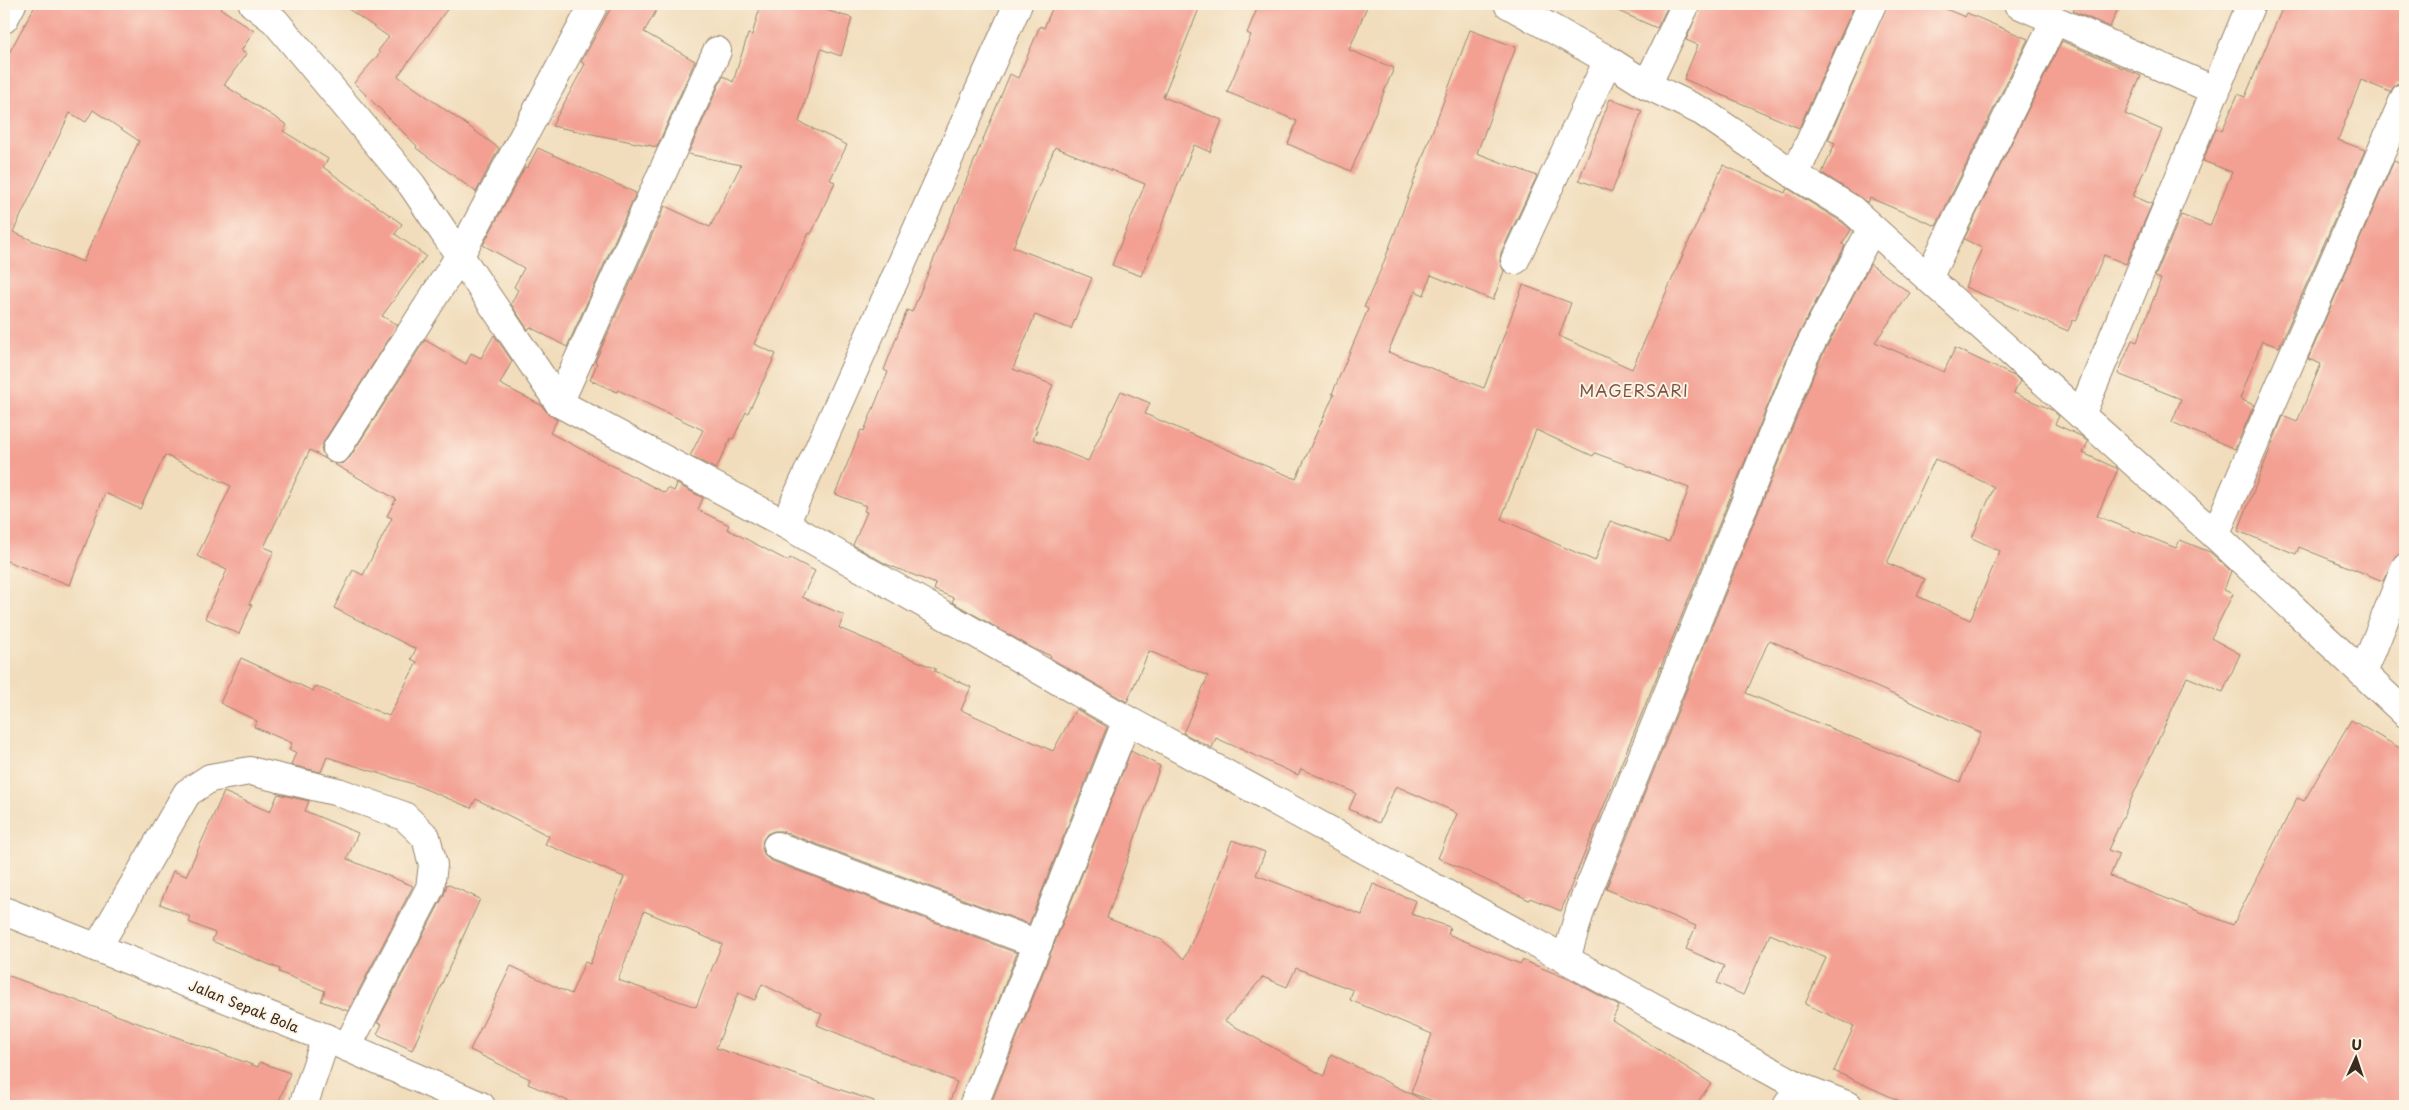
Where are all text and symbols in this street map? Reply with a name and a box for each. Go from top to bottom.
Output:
district label: MAGERSARI [1579,378,1689,402]
street label: Jalan Sepak Bola [186,974,303,1038]
north arrow [2332,1032,2382,1082]
text: U [2351,1034,2363,1055]

